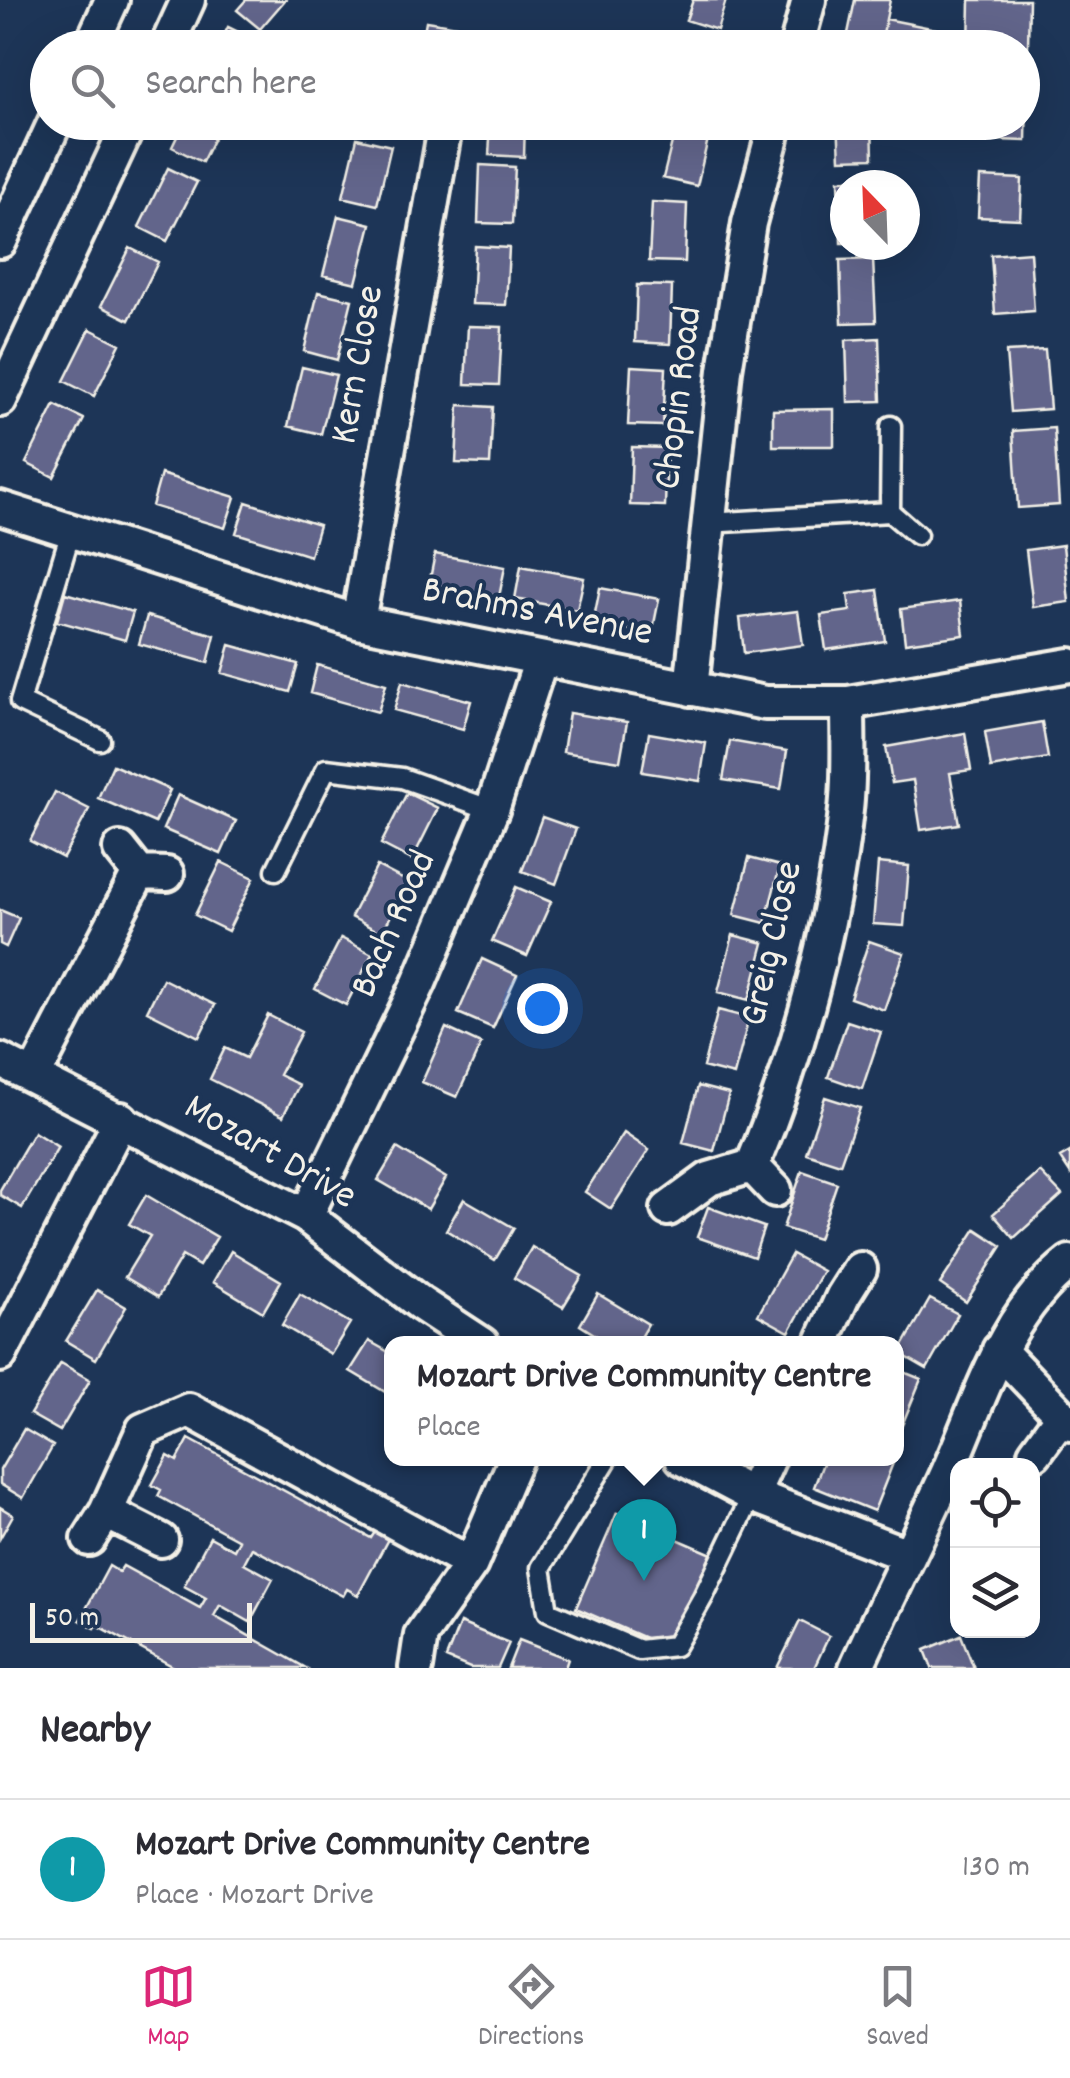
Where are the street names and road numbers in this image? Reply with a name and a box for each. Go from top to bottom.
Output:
street label: Kern Close [318,281,402,449]
street label: Chopin Road [641,303,721,493]
street label: Brahms Avenue [417,564,657,664]
street label: Bach Road [338,842,454,1008]
street label: Greig Close [727,856,821,1032]
street label: Mozart Drive [172,1082,366,1226]

